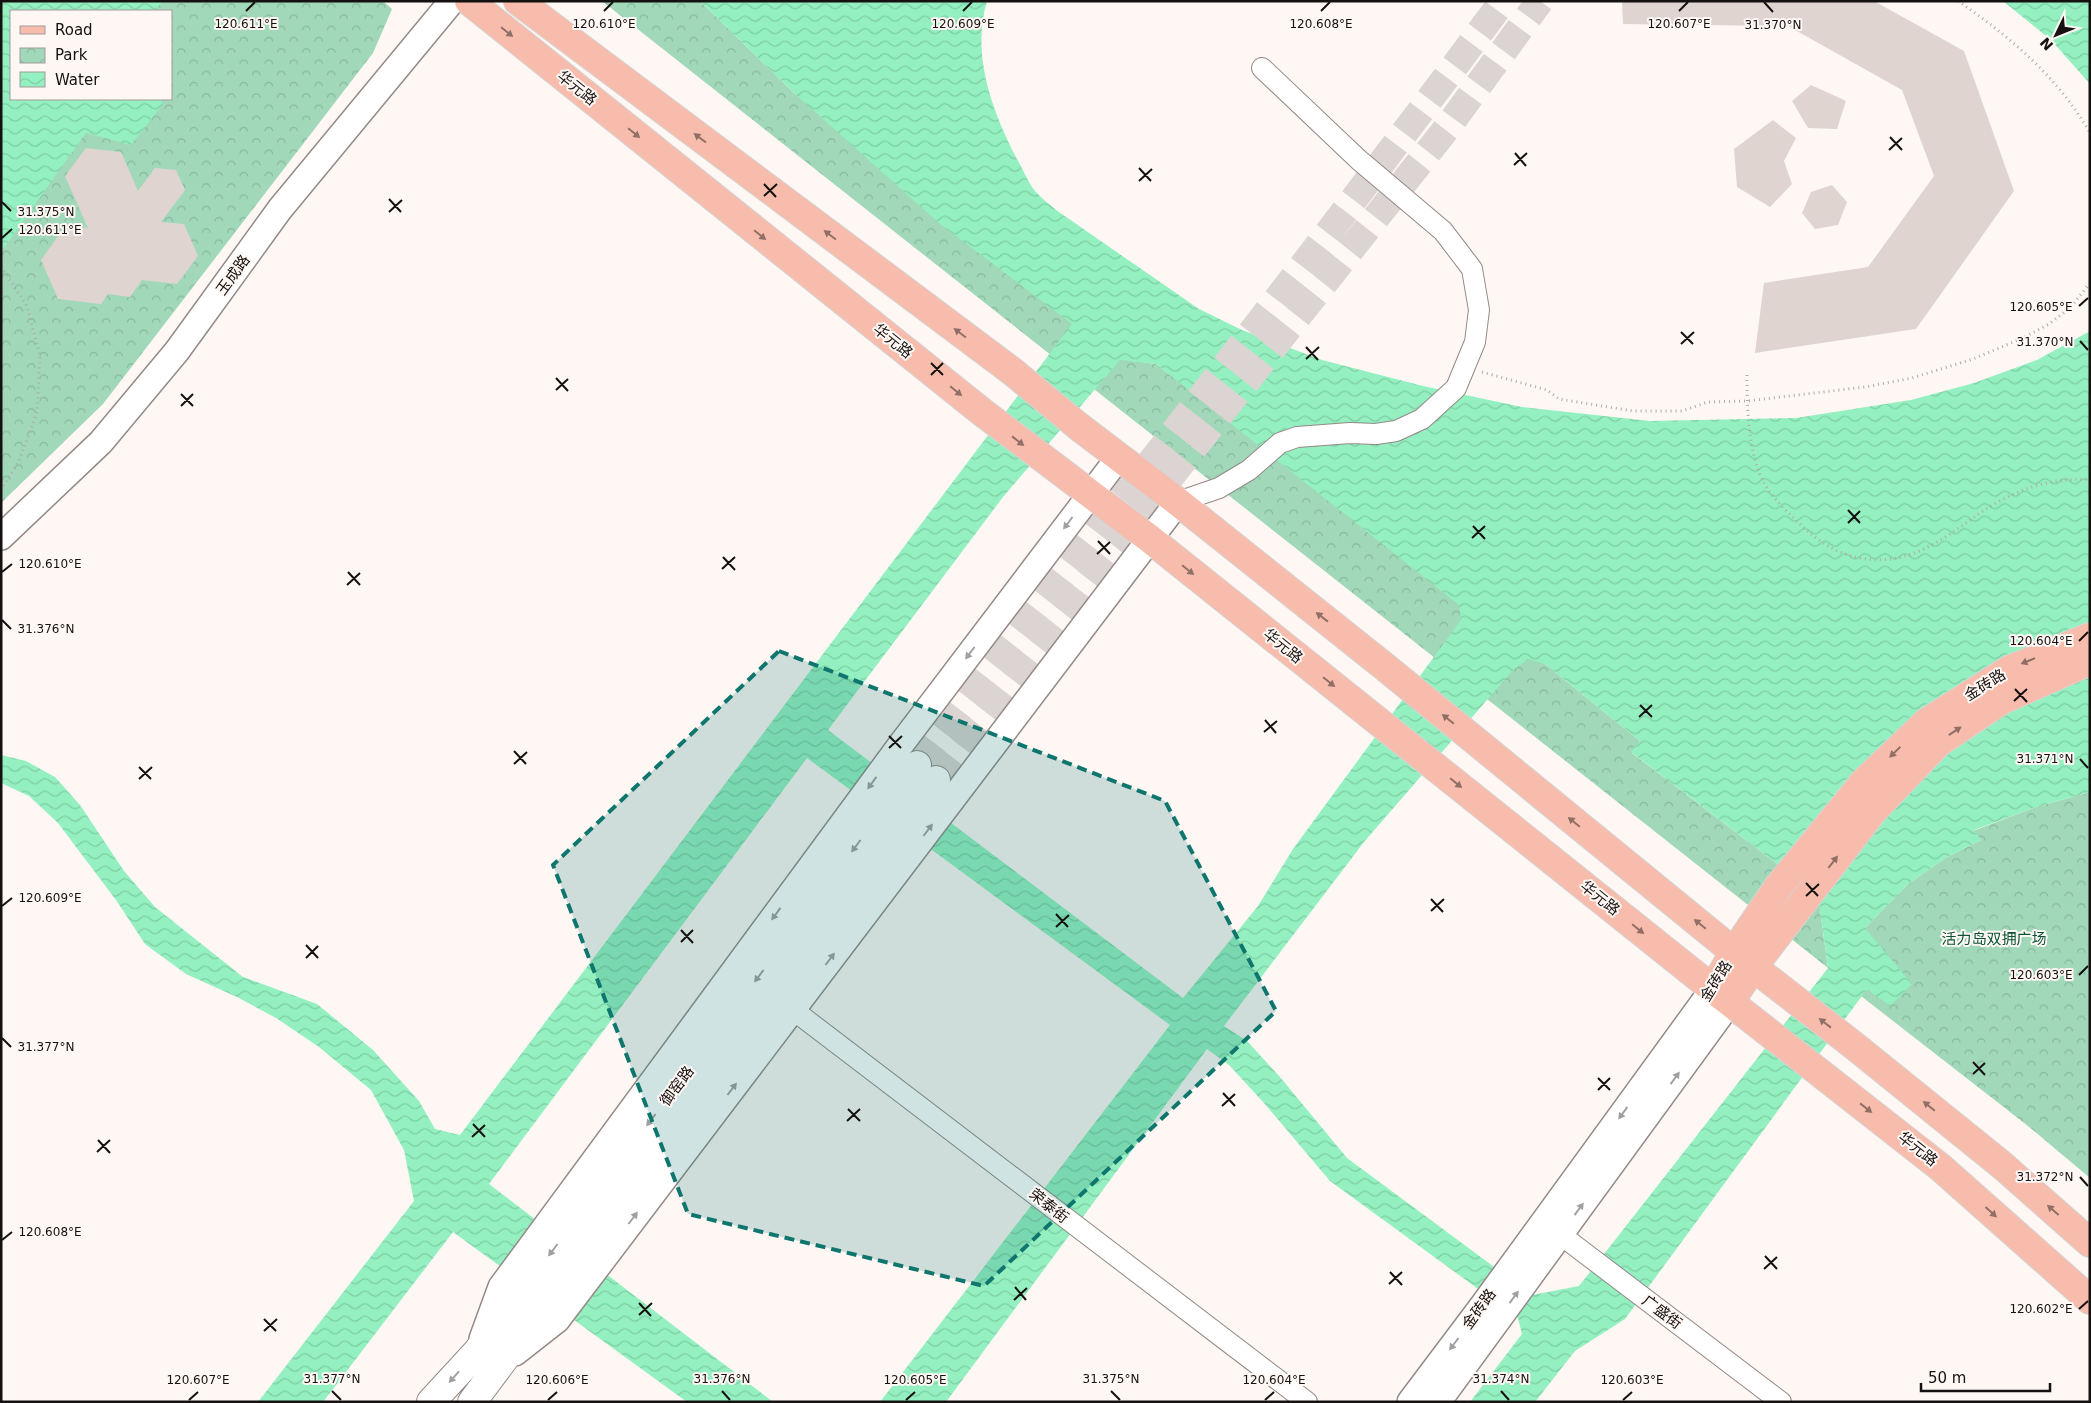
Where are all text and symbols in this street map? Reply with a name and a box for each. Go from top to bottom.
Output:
legend [10,10,172,100]
north arrow [2031,10,2081,60]
text: 120.611°E [214,17,278,31]
text: 120.610°E [572,17,636,31]
text: 120.609°E [931,17,995,31]
text: 120.608°E [1289,17,1353,31]
text: 120.607°E [1647,17,1711,31]
text: 31.370°N [1745,18,1801,32]
text: Road [55,21,93,39]
one-way arrow [500,26,513,37]
text: N [2037,34,2056,54]
text: Park [55,46,88,64]
street label: 华元路 [554,67,600,109]
text: Water [55,71,100,89]
one-way arrow [627,128,640,139]
one-way arrow [694,132,707,143]
text: 31.375°N [18,205,74,219]
text: 120.611°E [18,223,82,237]
one-way arrow [754,229,767,240]
one-way arrow [823,230,837,240]
street label: 玉成路 [212,252,254,298]
text: 120.605°E [2009,300,2073,314]
street label: 华元路 [870,320,916,362]
one-way arrow [954,327,967,338]
text: 31.370°N [2017,335,2073,349]
one-way arrow [949,386,962,396]
one-way arrow [1012,435,1025,446]
one-way arrow [1063,516,1073,530]
text: 120.610°E [18,557,82,571]
one-way arrow [1182,564,1195,575]
one-way arrow [1316,611,1329,622]
text: 31.376°N [18,622,74,636]
street label: 华元路 [1260,625,1306,667]
text: 120.604°E [2009,634,2073,648]
one-way arrow [964,646,975,659]
one-way arrow [2021,658,2035,666]
street label: 金砖路 [1961,665,2009,705]
one-way arrow [1322,676,1335,687]
one-way arrow [1442,713,1455,724]
one-way arrow [1949,726,1962,736]
one-way arrow [1889,746,1901,758]
text: 31.371°N [2017,752,2073,766]
one-way arrow [867,776,877,790]
one-way arrow [1449,778,1462,789]
one-way arrow [1568,816,1581,827]
one-way arrow [923,824,934,837]
one-way arrow [851,839,862,852]
one-way arrow [1828,855,1838,869]
street label: 华元路 [1577,877,1623,919]
text: 120.609°E [18,891,82,905]
one-way arrow [771,907,781,921]
one-way arrow [1694,919,1707,930]
one-way arrow [1631,923,1644,934]
park label: 活力岛双拥广场 [1941,930,2047,948]
one-way arrow [825,952,835,966]
street label: 金砖路 [1696,957,1736,1005]
text: 120.603°E [2009,968,2073,982]
one-way arrow [754,969,764,983]
one-way arrow [1818,1018,1832,1028]
text: 31.377°N [18,1040,74,1054]
street label: 御窑路 [656,1063,698,1109]
one-way arrow [1669,1072,1680,1085]
one-way arrow [726,1083,737,1096]
one-way arrow [1923,1101,1935,1112]
one-way arrow [1859,1103,1872,1114]
one-way arrow [1618,1106,1628,1120]
one-way arrow [645,1113,656,1126]
street label: 华元路 [1895,1128,1941,1170]
text: 31.372°N [2017,1170,2073,1184]
street label: 荣泰街 [1026,1185,1072,1227]
one-way arrow [1574,1202,1584,1216]
one-way arrow [2047,1205,2060,1216]
one-way arrow [1984,1206,1996,1218]
one-way arrow [628,1212,639,1225]
text: 120.608°E [18,1225,82,1239]
one-way arrow [548,1243,558,1257]
street label: 金砖路 [1458,1286,1500,1332]
one-way arrow [1508,1291,1519,1304]
street label: 广盛街 [1639,1291,1685,1333]
text: 120.602°E [2009,1302,2073,1316]
one-way arrow [1449,1337,1459,1351]
scale bar [1921,1360,2050,1392]
text: 50 m [1928,1369,1966,1387]
one-way arrow [448,1371,460,1383]
text: 31.377°N [304,1372,360,1386]
text: 31.376°N [694,1372,750,1386]
text: 31.375°N [1083,1372,1139,1386]
text: 31.374°N [1473,1372,1529,1386]
text: 120.607°E [166,1373,230,1387]
text: 120.606°E [525,1373,589,1387]
text: 120.605°E [883,1373,947,1387]
text: 120.604°E [1242,1373,1306,1387]
text: 120.603°E [1600,1373,1664,1387]

